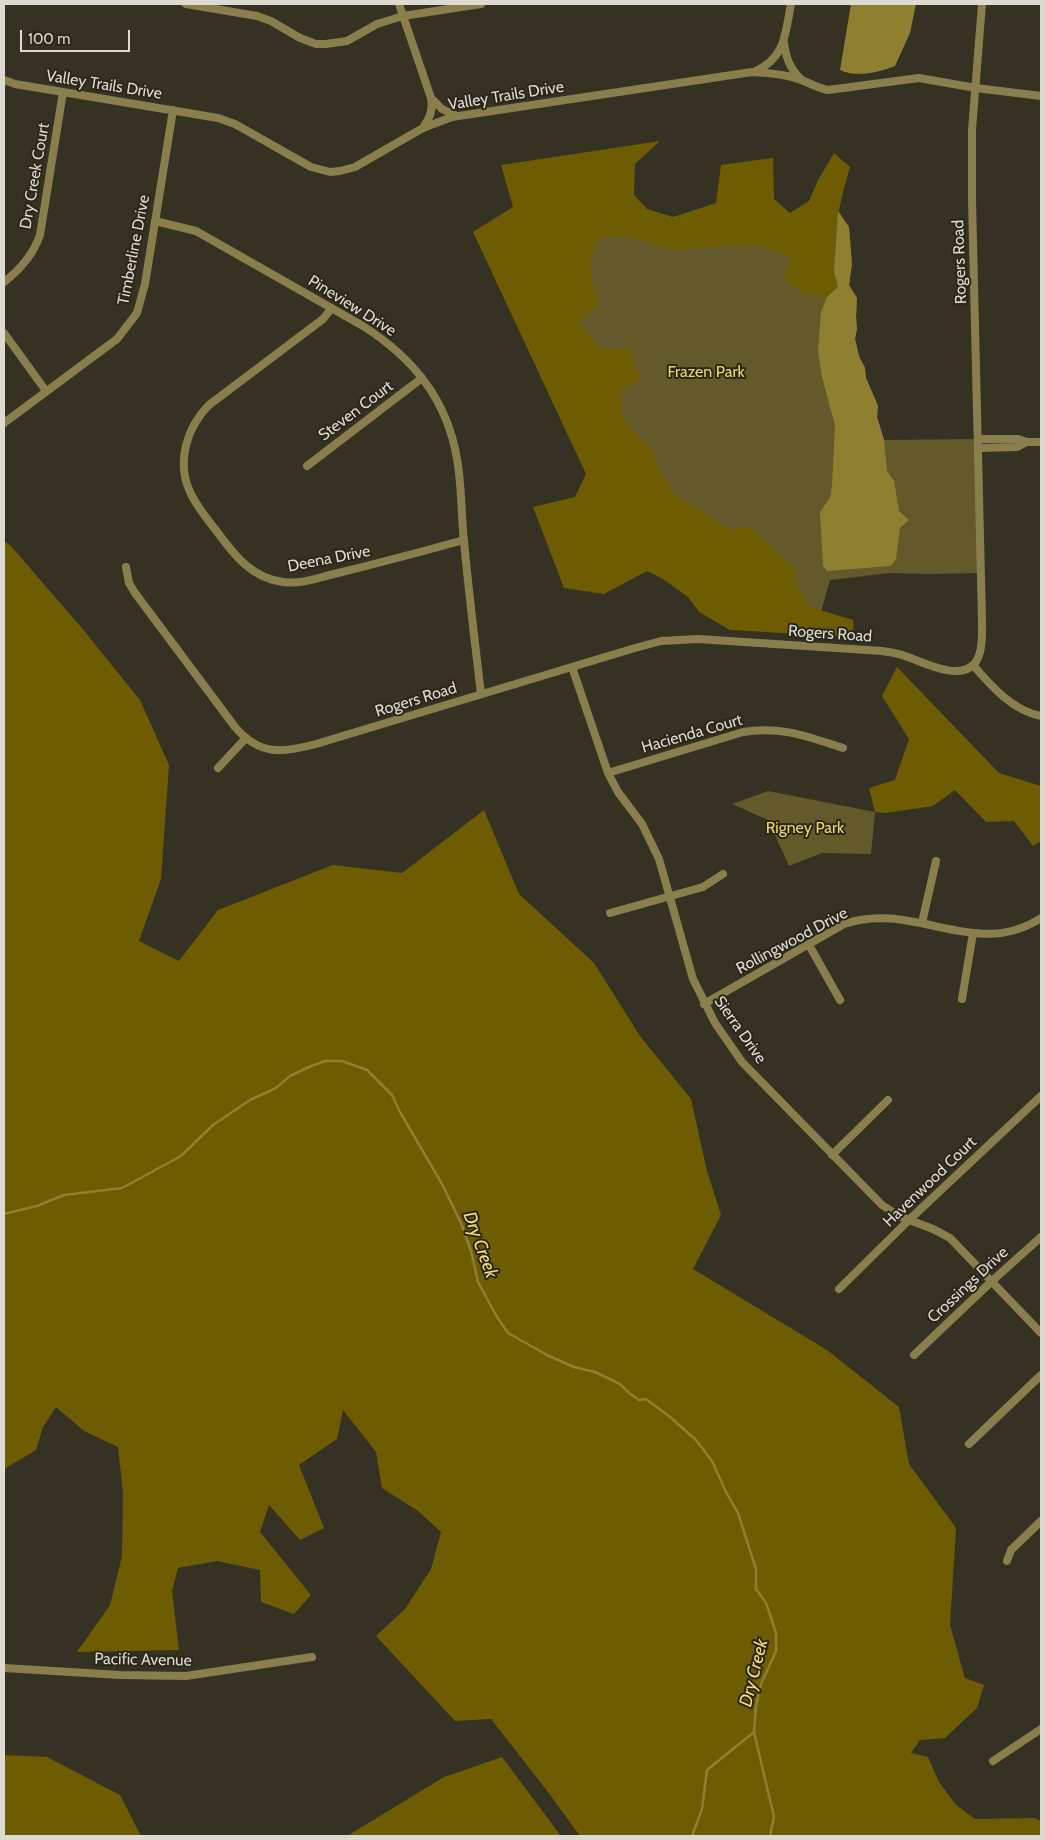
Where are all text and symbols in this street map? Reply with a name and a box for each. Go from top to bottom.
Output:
scale bar [22,20,132,52]
text: 100 m [28,30,70,48]
street label: Valley Trails Drive [45,66,163,104]
street label: Valley Trails Drive [447,77,565,115]
street label: Dry Creek Court [16,122,54,230]
street label: Timberline Drive [114,193,154,307]
street label: Rogers Road [949,220,971,304]
street label: Pineview Drive [304,271,400,341]
park label: Frazen Park [667,362,745,382]
street label: Steven Court [315,377,397,445]
street label: Deena Drive [286,542,372,576]
street label: Rogers Road [787,621,873,647]
street label: Rogers Road [373,678,459,722]
street label: Hacienda Court [639,710,745,758]
park label: Rigney Park [766,818,844,838]
street label: Rollingwood Drive [733,904,851,978]
street label: Sierra Drive [710,993,770,1067]
street label: Havenwood Court [879,1133,981,1231]
water label: Dry Creek [458,1209,502,1281]
street label: Crossings Drive [924,1243,1012,1327]
water label: Dry Creek [735,1637,773,1709]
street label: Pacific Avenue [94,1650,192,1670]

